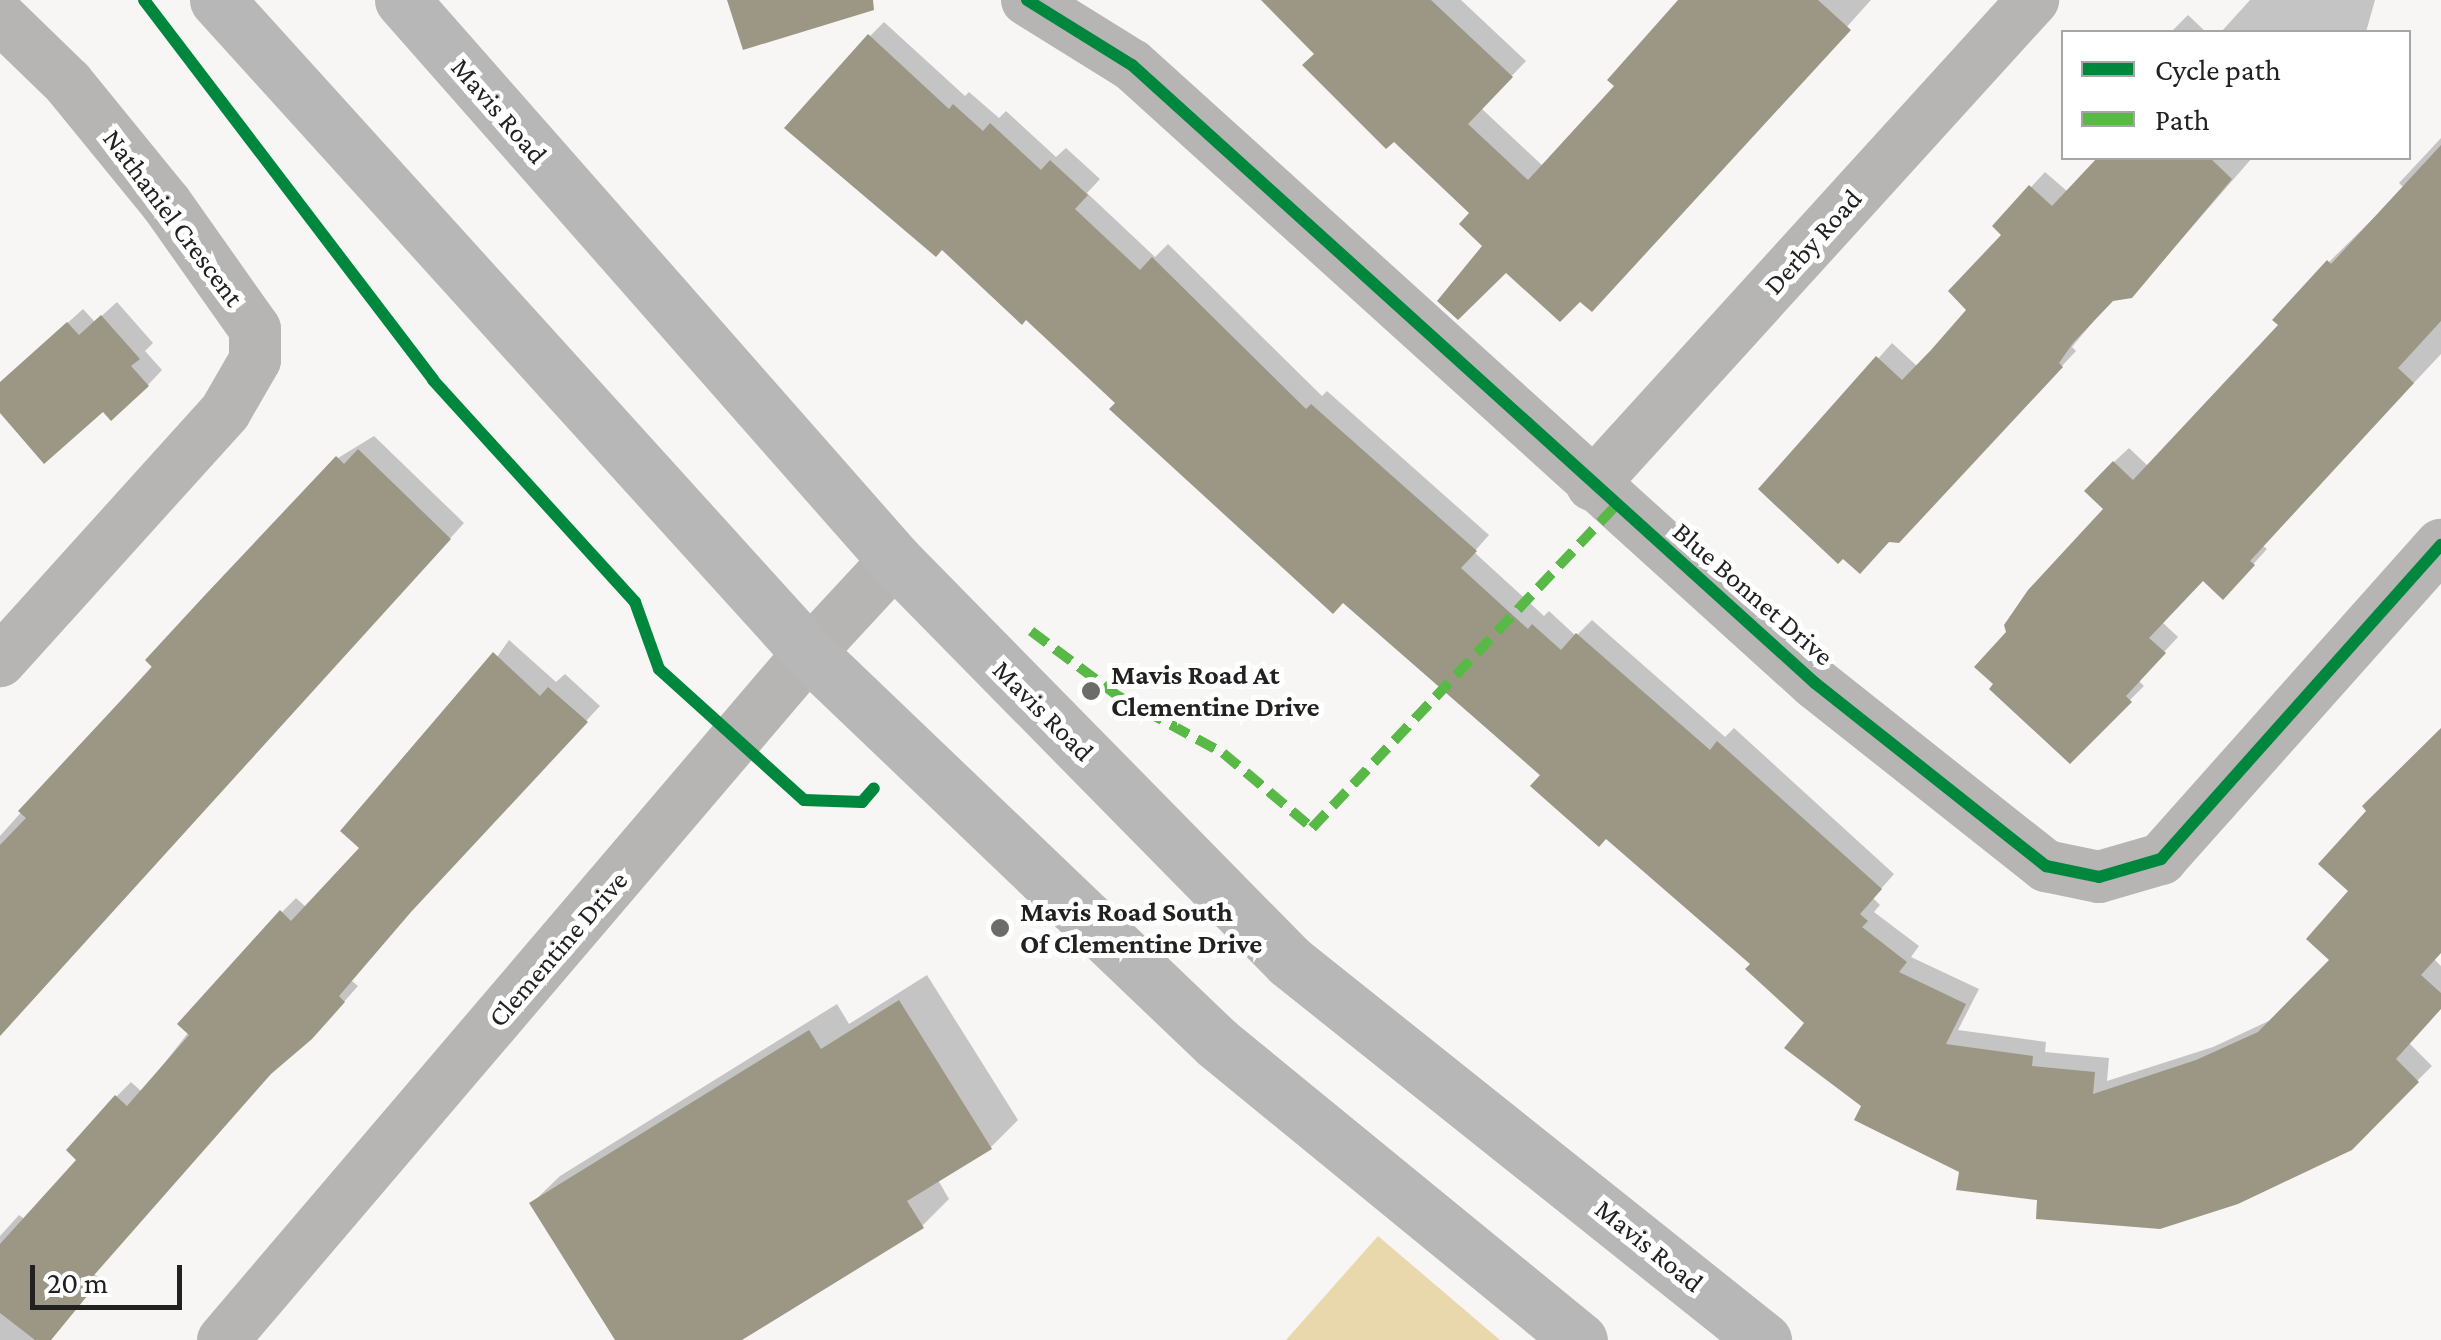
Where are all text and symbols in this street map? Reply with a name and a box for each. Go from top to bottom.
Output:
legend [2061,30,2411,160]
street label: Mavis Road [444,51,554,171]
text: Cycle path [2155,53,2281,86]
text: Path [2155,103,2210,136]
street label: Nathaniel Crescent [95,123,251,313]
street label: Derby Road [1757,182,1869,302]
street label: Blue Bonnet Drive [1666,515,1840,673]
street label: Mavis Road [985,653,1101,769]
place label: Mavis Road At Clementine Drive [1111,658,1320,724]
marker: Mavis Road At Clementine Drive [1080,680,1102,702]
street label: Clementine Drive [481,864,635,1034]
place label: Mavis Road South Of Clementine Drive [1020,895,1262,961]
marker: Mavis Road South Of Clementine Drive [989,917,1011,939]
street label: Mavis Road [1588,1192,1710,1300]
scale bar [35,1245,188,1307]
text: 20 m [47,1266,108,1299]

